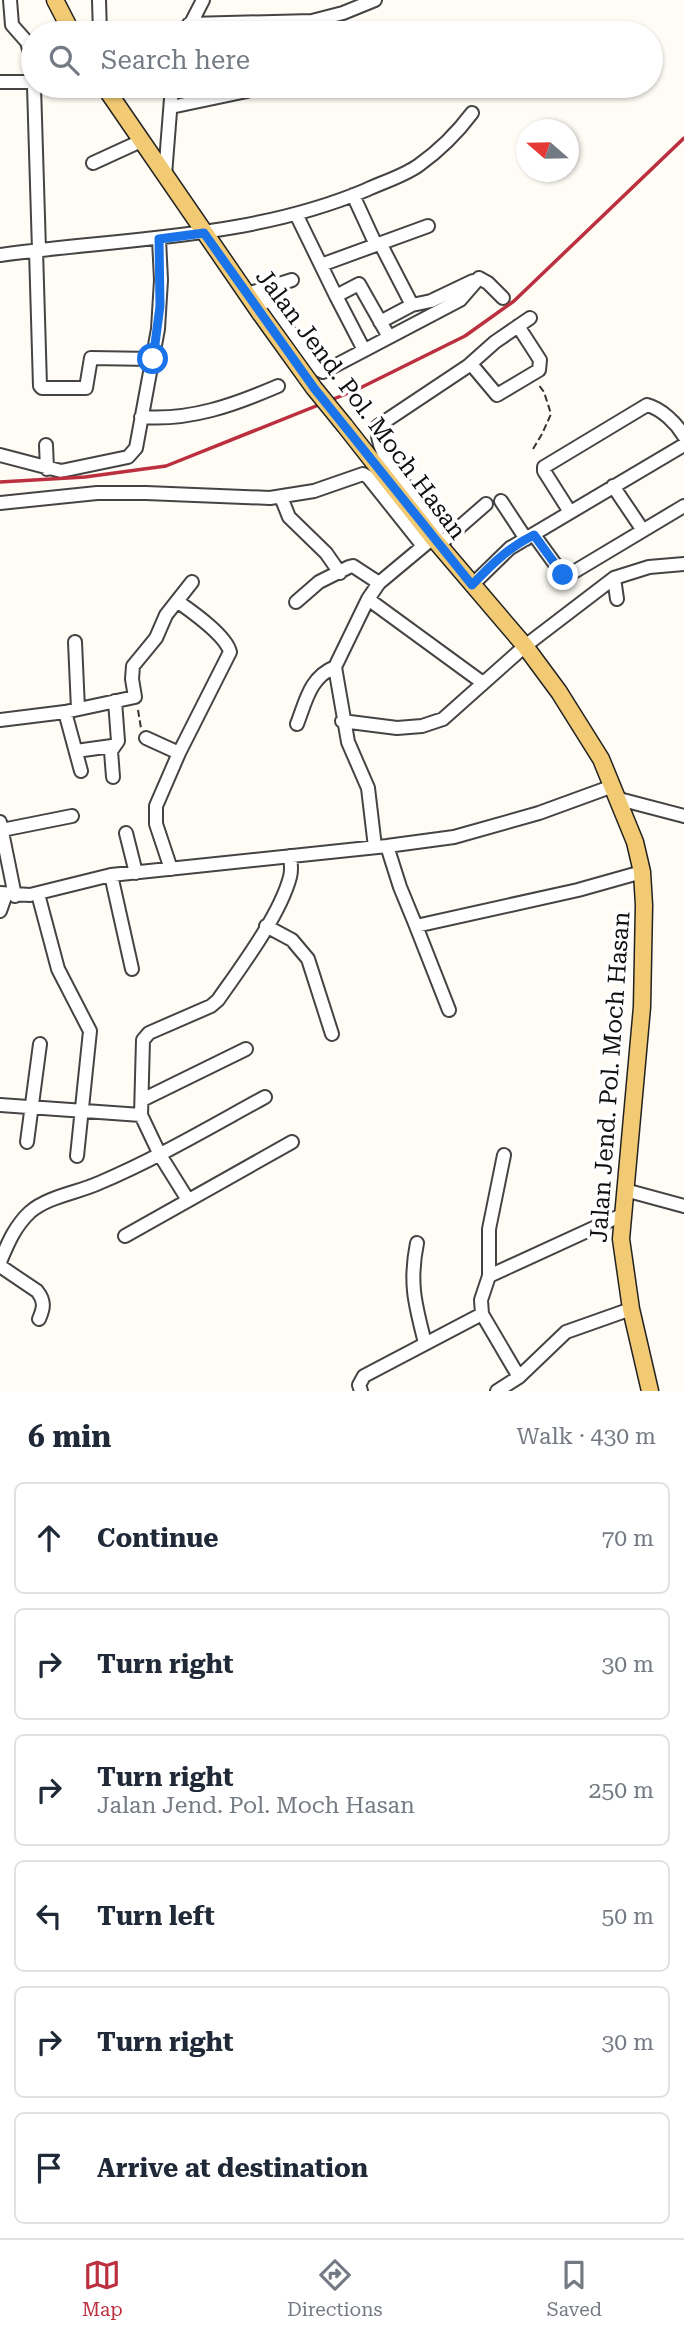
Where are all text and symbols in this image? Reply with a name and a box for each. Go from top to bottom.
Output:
search box [21,21,663,98]
icon: search [45,41,83,79]
text: Search here [101,45,250,75]
north arrow [516,119,579,182]
street label: Jalan Jend. Pol. Moch Hasan [250,263,472,545]
route start [137,343,168,374]
route end [547,559,578,590]
street label: Jalan Jend. Pol. Moch Hasan [584,911,636,1243]
text: 6 min [28,1419,111,1454]
text: Walk · 430 m [517,1423,656,1450]
icon: ahead [30,1519,68,1557]
text: Continue [97,1523,219,1553]
text: 70 m [601,1525,654,1552]
icon: right [30,1645,68,1683]
text: Turn right [97,1649,233,1679]
text: 30 m [601,1651,654,1678]
text: Turn right [97,1762,233,1792]
icon: right [30,1771,68,1809]
text: 250 m [589,1777,654,1804]
text: Jalan Jend. Pol. Moch Hasan [97,1792,415,1819]
icon: left [30,1897,68,1935]
text: Turn left [97,1901,215,1931]
text: 50 m [601,1903,654,1930]
icon: right [30,2023,68,2061]
text: Turn right [97,2027,233,2057]
text: 30 m [601,2029,654,2056]
icon: arrive [30,2149,68,2187]
text: Arrive at destination [97,2153,368,2183]
tab: Map [82,2256,123,2321]
tab: Directions [287,2256,383,2321]
tab: Saved [547,2256,602,2321]

